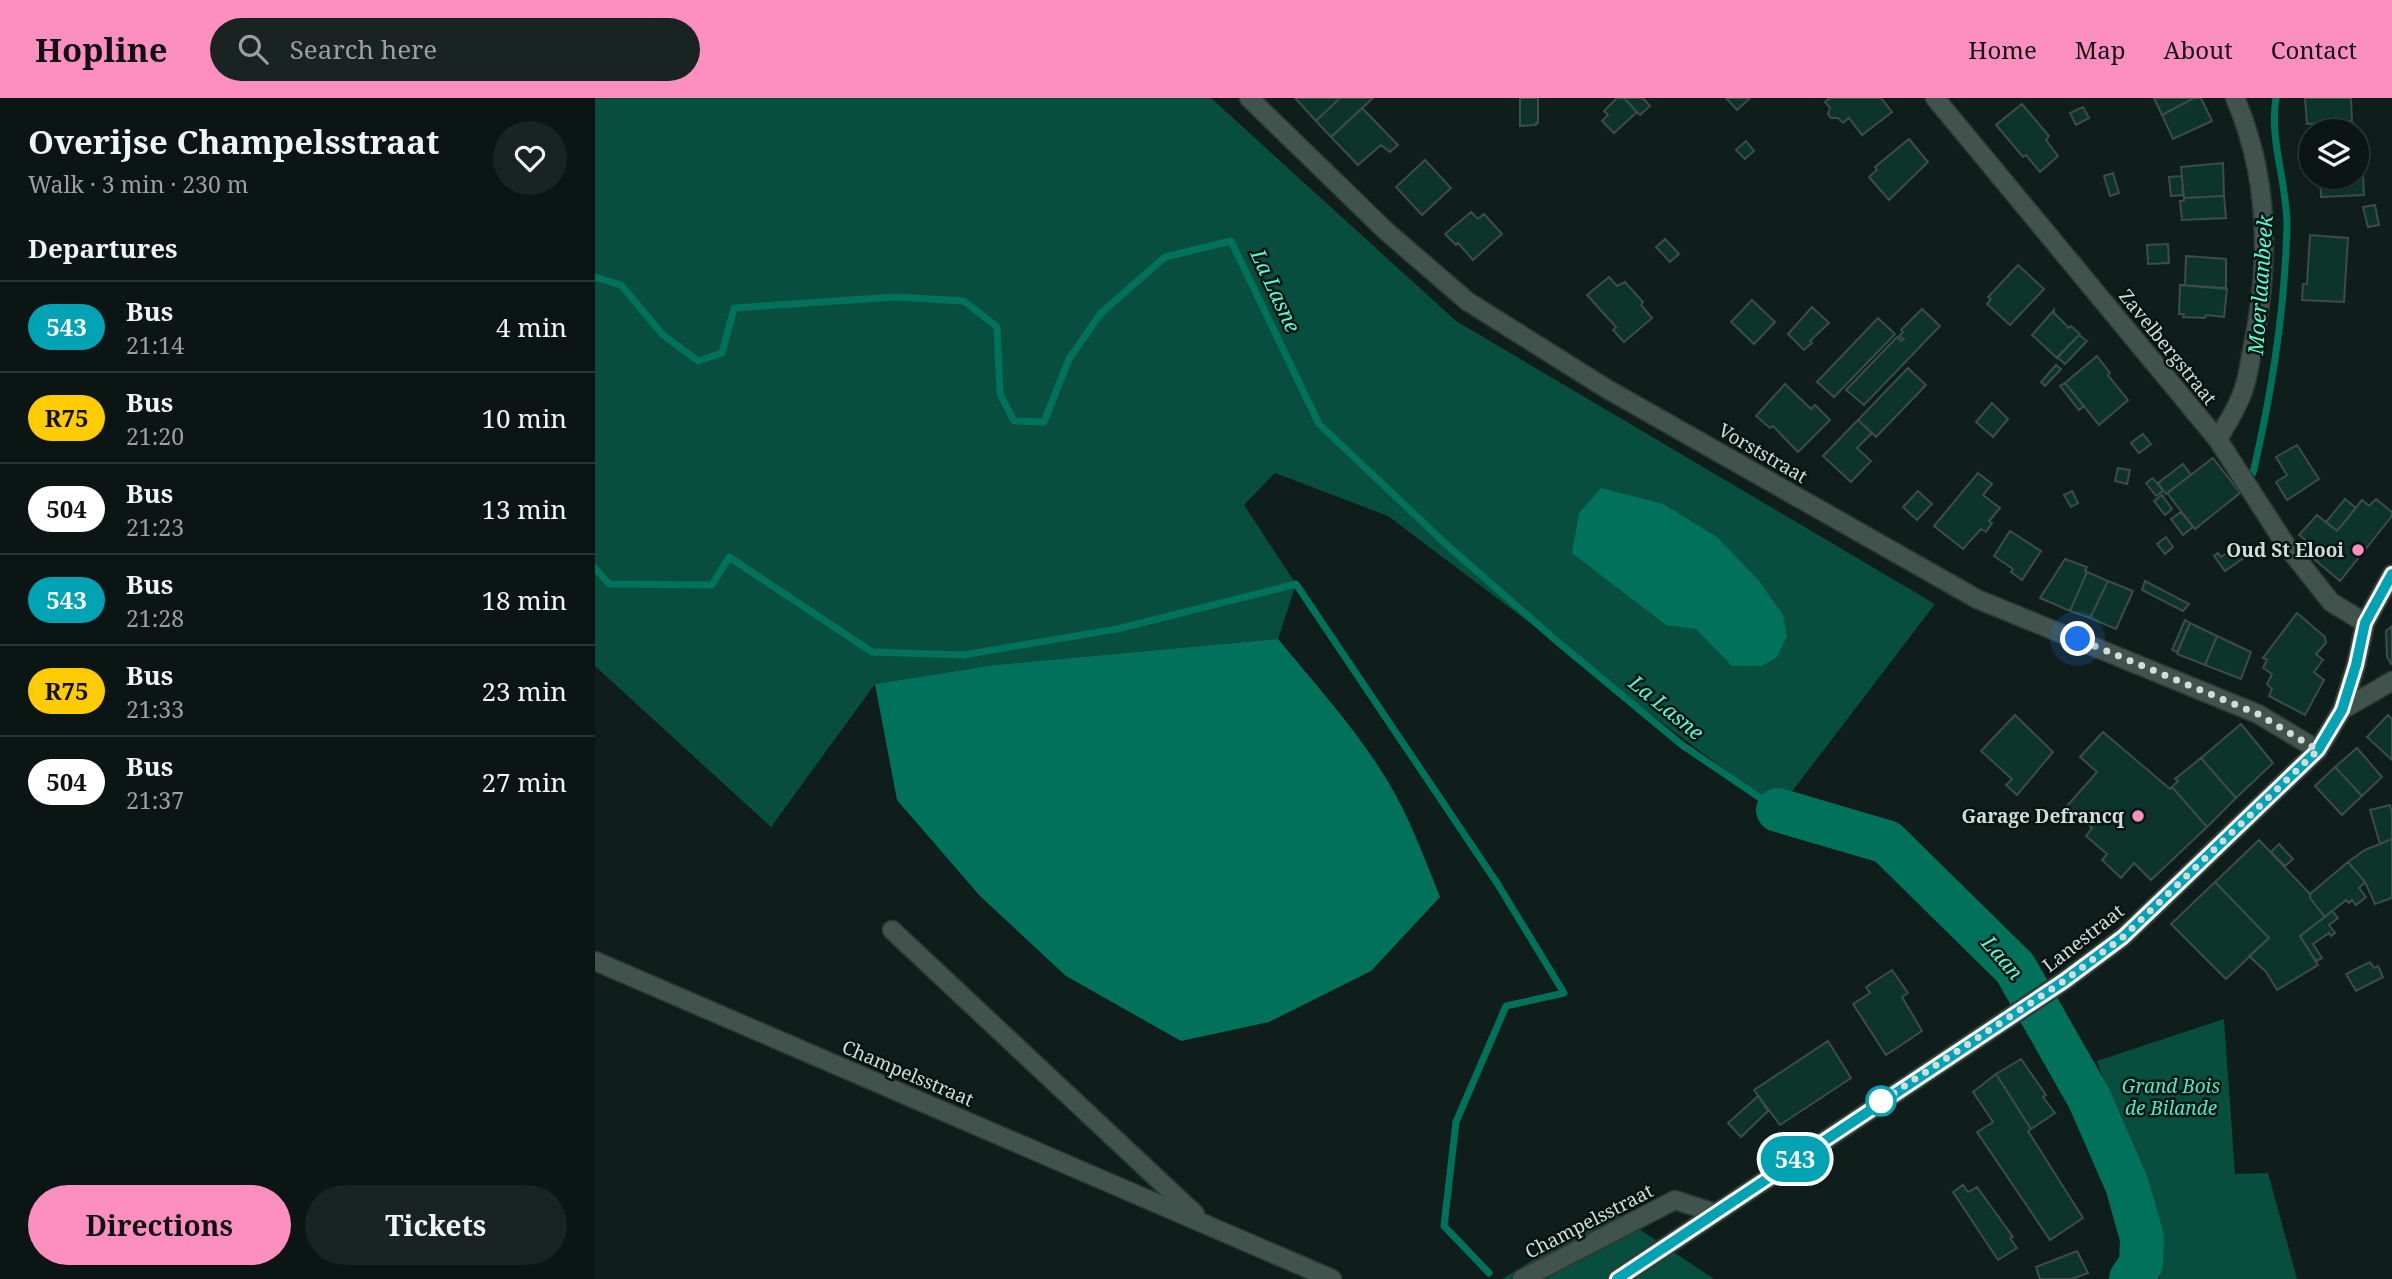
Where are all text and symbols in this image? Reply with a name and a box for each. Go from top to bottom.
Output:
search box [210,18,700,81]
text: Hopline [35,27,168,72]
icon: search [234,30,272,68]
text: Search here [290,31,437,67]
text: Home [1968,33,2037,66]
text: Map [2075,33,2126,66]
text: About [2164,33,2233,66]
text: Contact [2271,33,2357,66]
text: Overijse Champelsstraat [28,119,439,164]
map controls [2299,119,2369,189]
button: layers [2299,119,2369,189]
button: heart [493,121,567,195]
text: Walk · 3 min · 230 m [28,168,248,200]
water label: Moerlaanbeek [2241,213,2279,357]
text: Departures [28,230,178,266]
water label: La Lasne [1244,244,1307,337]
street label: Zavelbergstraat [2113,284,2223,411]
text: Bus [126,293,173,329]
text: 4 min [496,309,567,345]
text: 543 [46,310,87,343]
text: 21:14 [126,329,184,361]
text: Bus [126,384,173,420]
text: 10 min [482,400,567,436]
text: R75 [44,401,89,434]
street label: Vorststraat [1714,417,1813,489]
text: 21:20 [126,420,184,452]
text: Bus [126,475,173,511]
text: 13 min [482,491,567,527]
text: 504 [46,492,87,525]
text: 21:23 [126,511,184,543]
place label: Oud St Elooi [2226,537,2344,563]
marker: Oud St Elooi [2350,542,2366,558]
text: Bus [126,566,173,602]
text: 18 min [482,582,567,618]
text: 543 [46,583,87,616]
text: 21:28 [126,602,184,634]
your location [2060,621,2095,656]
text: Bus [126,657,173,693]
water label: La Lasne [1623,668,1710,746]
text: 23 min [482,673,567,709]
text: R75 [44,674,89,707]
text: 21:33 [126,693,184,725]
text: Bus [126,748,173,784]
text: 27 min [482,764,567,800]
text: 504 [46,765,87,798]
text: 21:37 [126,784,184,816]
place label: Garage Defrancq [1961,803,2125,829]
marker: Garage Defrancq [2130,808,2146,824]
street label: Lanestraat [2037,898,2129,978]
water label: Laan [1975,929,2030,986]
street label: Champelsstraat [838,1034,978,1113]
park label: Grand Bois de Bilande [2122,1073,2220,1121]
unlabelled marker [1866,1086,1896,1116]
line badge: 543 [1755,1136,1835,1182]
text: 543 [1775,1142,1815,1175]
street label: Champelsstraat [1520,1177,1658,1264]
button: Directions [28,1185,291,1265]
button: Tickets [305,1185,567,1265]

